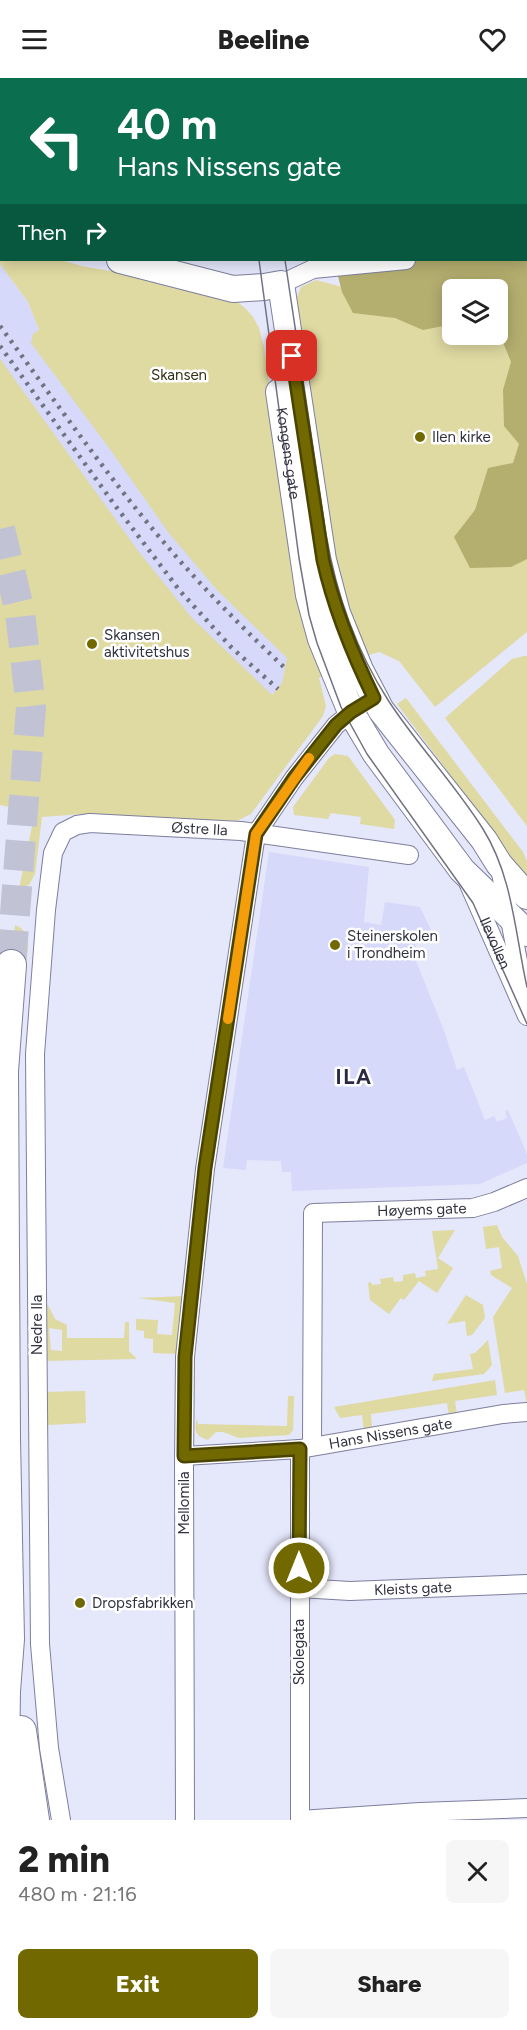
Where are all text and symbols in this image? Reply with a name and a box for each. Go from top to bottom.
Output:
icon: menu [18,23,51,56]
text: Beeline [218,23,309,56]
icon: heart [476,23,509,56]
text: 40 m [117,99,217,150]
icon: left [18,102,96,180]
text: Hans Nissens gate [117,150,341,183]
icon: right [79,216,112,249]
text: Then [18,219,67,246]
map controls [442,279,508,345]
button: layers [442,279,508,345]
pin [266,330,317,381]
icon: arrive [275,339,308,372]
park label: Skansen [151,366,207,384]
street label: Kongens gate [272,406,304,500]
place label: Ilen kirke [432,428,491,446]
marker: Ilen kirke [413,430,427,444]
place label: Skansen aktivitetshus [104,626,190,661]
marker: Skansen aktivitetshus [85,637,99,651]
street label: Østre Ila [171,818,228,839]
street label: Ilevollen [476,914,514,972]
place label: Steinerskolen i Trondheim [347,927,438,962]
marker: Steinerskolen i Trondheim [328,938,342,952]
district label: ILA [336,1064,372,1089]
street label: Høyems gate [377,1199,467,1220]
street label: Nedre Ila [28,1295,46,1355]
street label: Hans Nissens gate [327,1414,453,1453]
street label: Mellomila [175,1471,193,1535]
position arrow [267,1536,331,1600]
street label: Kleists gate [374,1578,452,1599]
place label: Dropsfabrikken [92,1594,193,1612]
marker: Dropsfabrikken [73,1596,87,1610]
street label: Skolegata [290,1619,308,1685]
text: 2 min [18,1838,110,1881]
button: close [446,1840,509,1903]
text: 480 m · 21:16 [18,1882,137,1906]
button: Exit [18,1949,258,2018]
button: Share [270,1949,509,2018]

